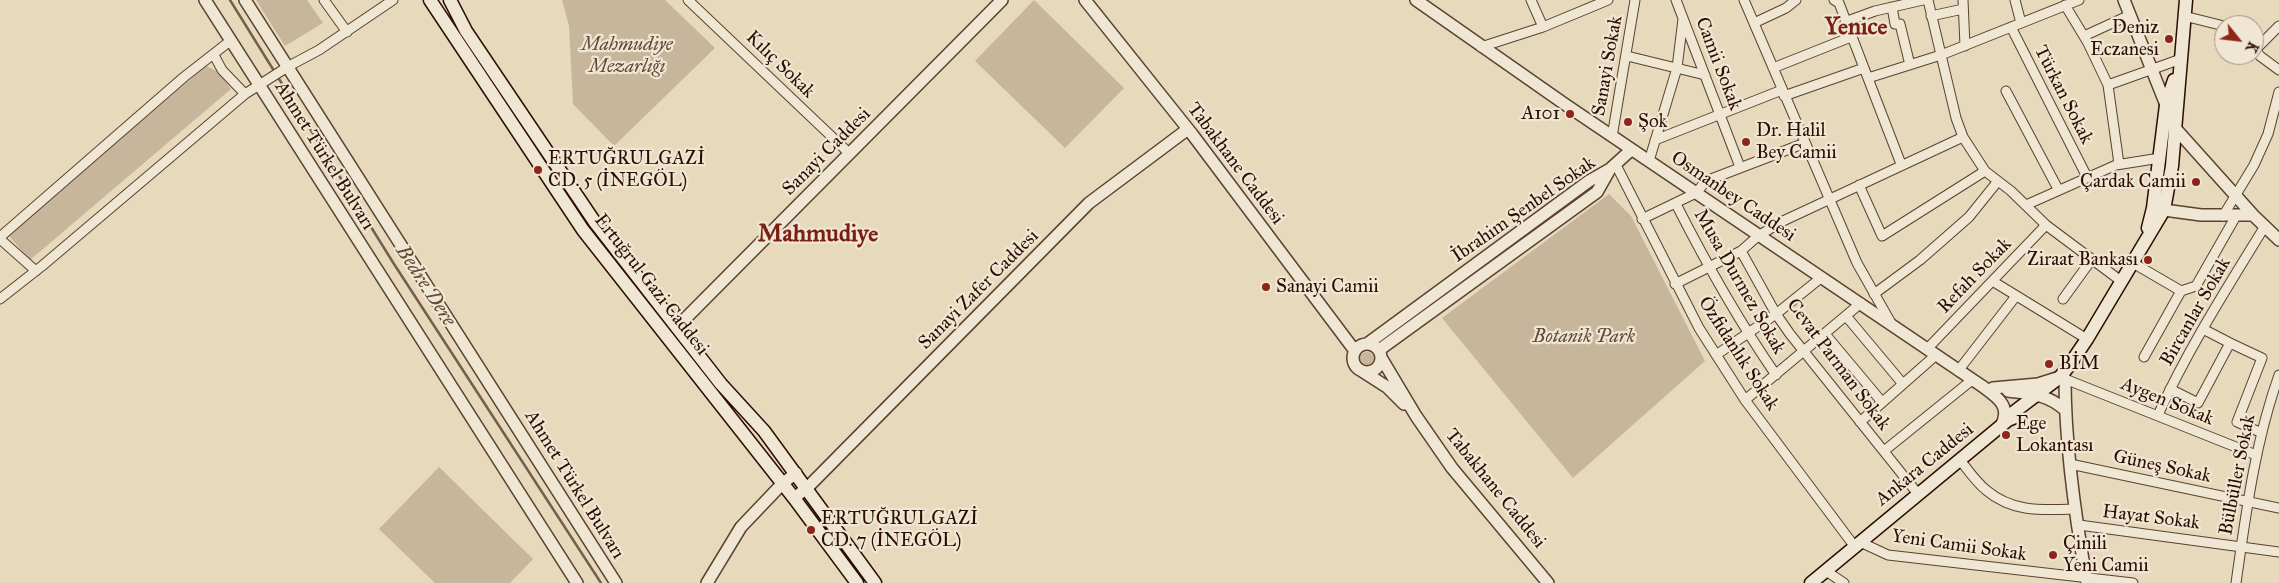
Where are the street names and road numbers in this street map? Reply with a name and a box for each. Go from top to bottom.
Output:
street label: Sanayi Sokak [1588,14,1628,118]
street label: Camii Sokak [1690,14,1746,114]
street label: Kılıç Sokak [741,26,819,104]
street label: Türkan Sokak [2028,42,2098,148]
street label: Ahmet Türkel Bulvarı [269,78,379,234]
street label: Tabakhane Caddesi [1182,98,1288,230]
street label: Sanayi Caddesi [778,103,876,201]
street label: Osmanbey Caddesi [1666,147,1800,247]
street label: İbrahim Şenbel Sokak [1448,152,1600,268]
street label: Musa Durmez Sokak [1688,205,1790,359]
street label: Ertuğrul Gazi Caddesi [589,210,713,360]
street label: Sanayi Zafer Caddesi [914,225,1044,355]
street label: Refah Sokak [1933,233,2017,319]
street label: Bircanlar Sokak [2156,254,2236,370]
street label: Özfidanlık Sokak [1693,293,1783,415]
street label: Cevat Parman Sokak [1781,295,1895,435]
street label: Aygen Sokak [2117,373,2217,431]
street label: Ahmet Türkel Bulvarı [519,407,629,563]
street label: Bülbüller Sokak [2215,413,2261,537]
street label: Ankara Caddesi [1871,419,1979,511]
street label: Tabakhane Caddesi [1440,425,1550,553]
street label: Güneş Sokak [2111,446,2213,488]
street label: Hayat Sokak [2101,501,2201,535]
street label: Yeni Camii Sokak [1890,525,2028,567]

